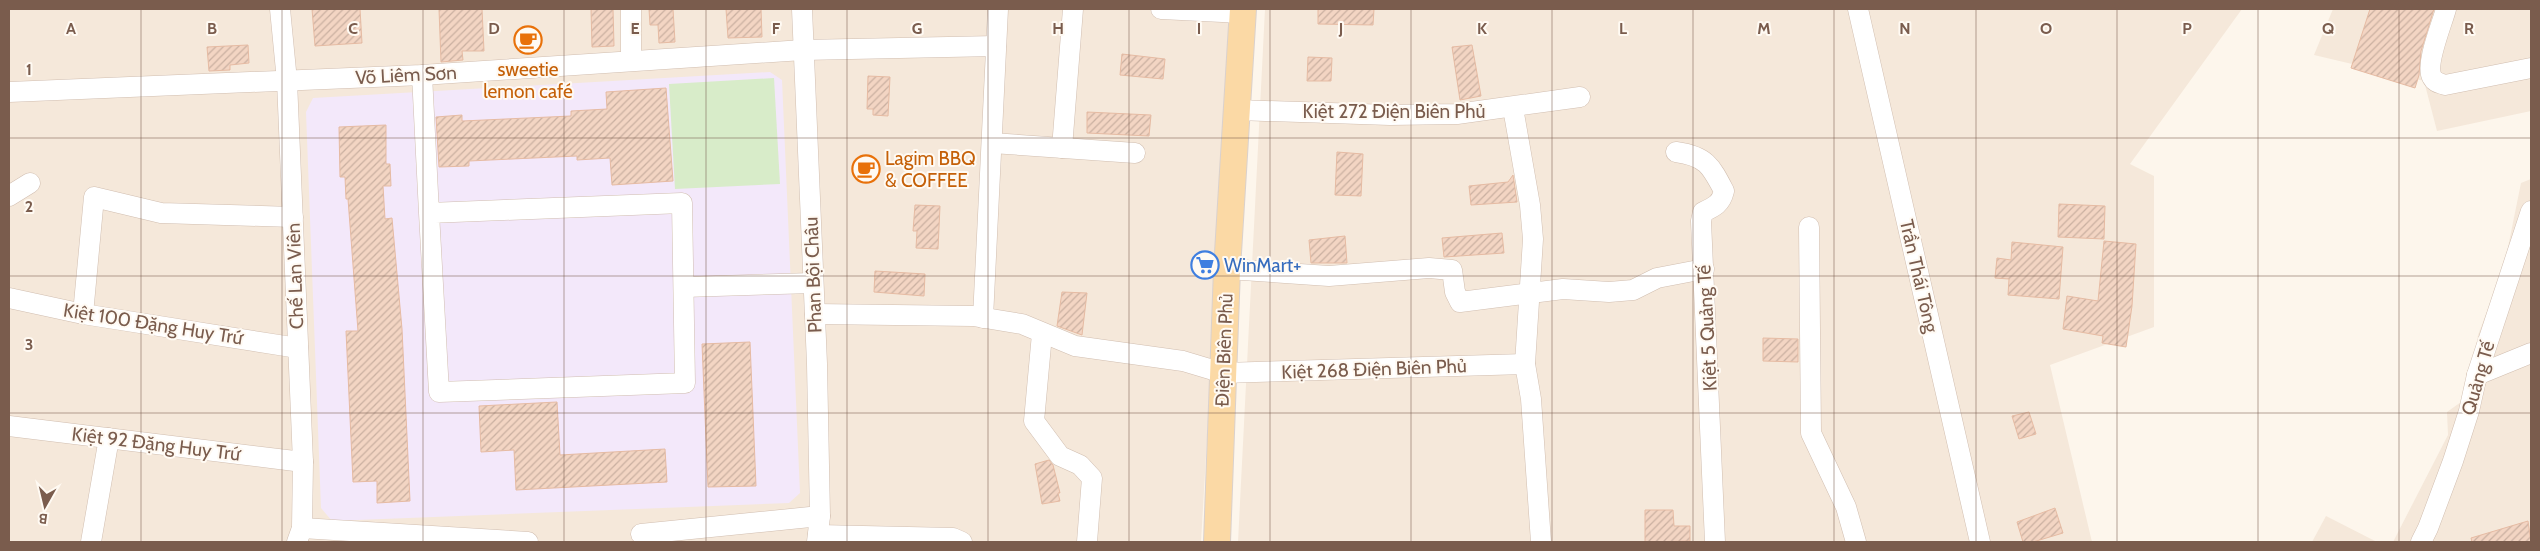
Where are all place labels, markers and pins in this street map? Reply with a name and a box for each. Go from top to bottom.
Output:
cafe icon: sweetie lemon café [513,25,543,55]
place label: sweetie lemon café [483,58,573,103]
place label: Lagim BBQ & COFFEE [885,147,976,192]
cafe icon: Lagim BBQ & COFFEE [851,154,881,184]
supermarket icon: WinMart+ [1190,250,1220,280]
place label: WinMart+ [1224,254,1301,277]

